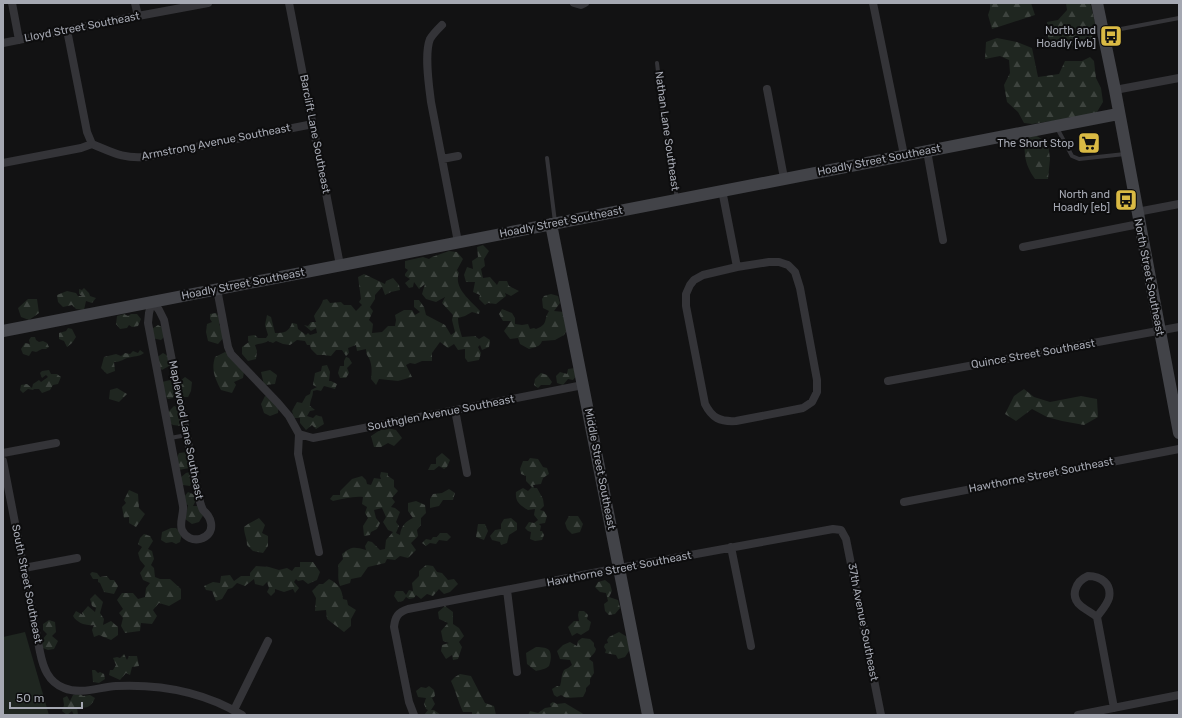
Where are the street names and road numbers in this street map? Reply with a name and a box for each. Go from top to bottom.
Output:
street label: Lloyd Street Southeast [23,9,142,45]
street label: Nathan Lane Southeast [652,70,682,192]
street label: Barclift Lane Southeast [297,73,333,195]
street label: Armstrong Avenue Southeast [140,121,292,163]
street label: Hoadly Street Southeast [816,142,942,178]
street label: Hoadly Street Southeast [498,204,624,240]
street label: North Street Southeast [1131,217,1167,337]
street label: Hoadly Street Southeast [180,266,306,302]
street label: Quince Street Southeast [970,337,1097,371]
street label: Maplewood Lane Southeast [166,359,206,501]
street label: Southglen Avenue Southeast [366,392,516,434]
street label: Middle Street Southeast [582,407,618,532]
street label: Hawthorne Street Southeast [968,454,1115,495]
street label: South Street Southeast [9,523,45,645]
street label: Hawthorne Street Southeast [546,548,693,589]
street label: 37th Avenue Southeast [845,562,881,683]

